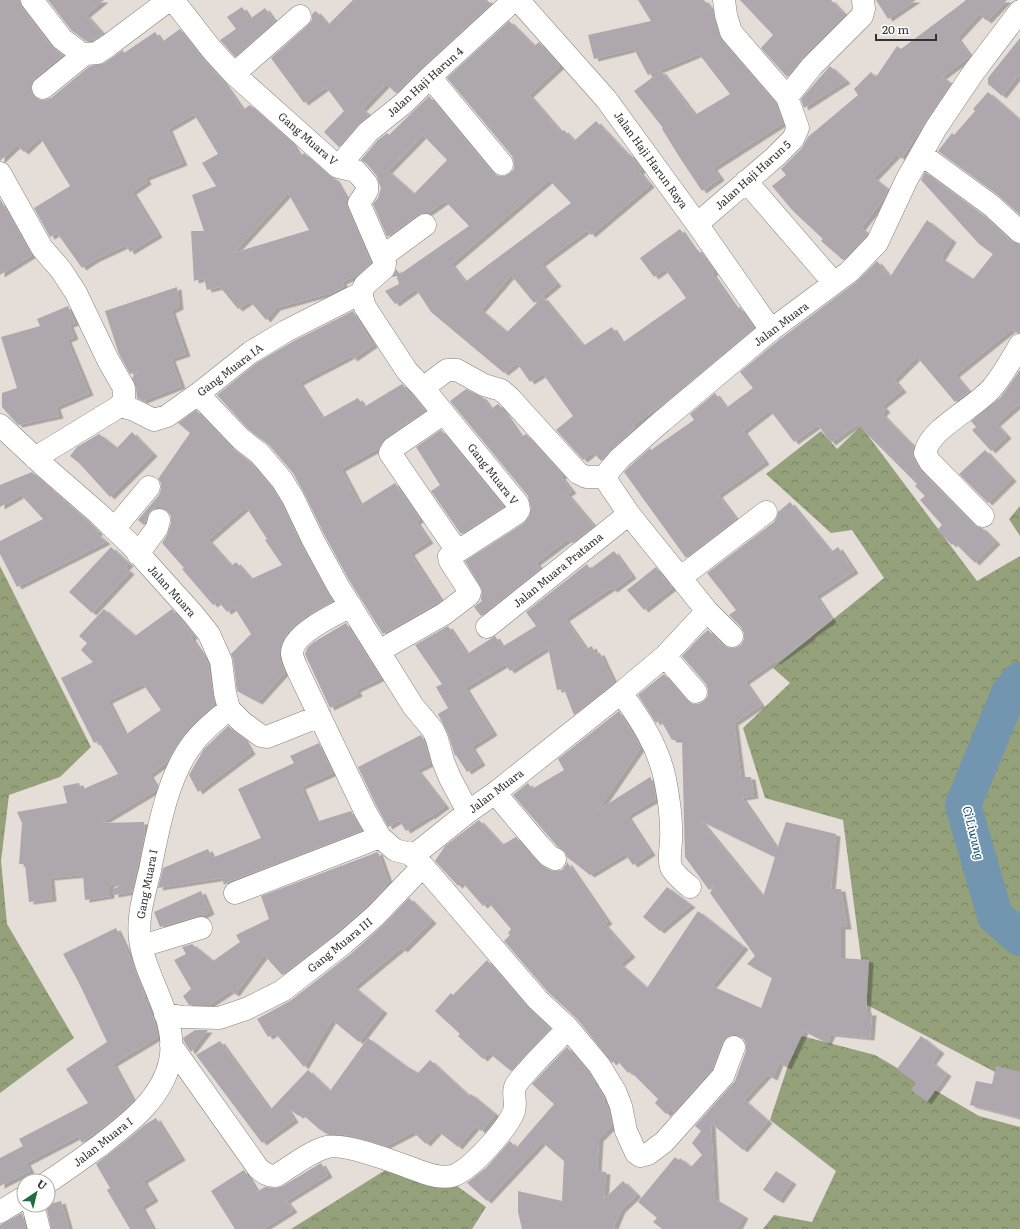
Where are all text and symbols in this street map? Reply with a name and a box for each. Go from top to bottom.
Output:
scale bar [876,16,936,42]
text: 20 m [882,20,909,38]
street label: Jalan Haji Harun 4 [383,43,466,120]
street label: Jalan Haji Harun Raya [611,107,693,211]
street label: Gang Muara V [275,108,342,169]
street label: Jalan Haji Harun 5 [711,136,794,213]
street label: Jalan Muara [750,297,811,349]
street label: Gang Muara IA [193,339,266,399]
street label: Gang Muara V [465,439,523,508]
street label: Jalan Muara Pratama [509,528,606,610]
street label: Jalan Muara [145,561,200,620]
street label: Jalan Muara [465,764,526,816]
water label: Ci Liwung [959,804,989,862]
street label: Gang Muara I [131,848,161,920]
street label: Gang Muara III [303,913,375,976]
street label: Jalan Muara I [69,1113,136,1170]
north arrow [16,1173,56,1213]
text: U [34,1175,51,1193]

